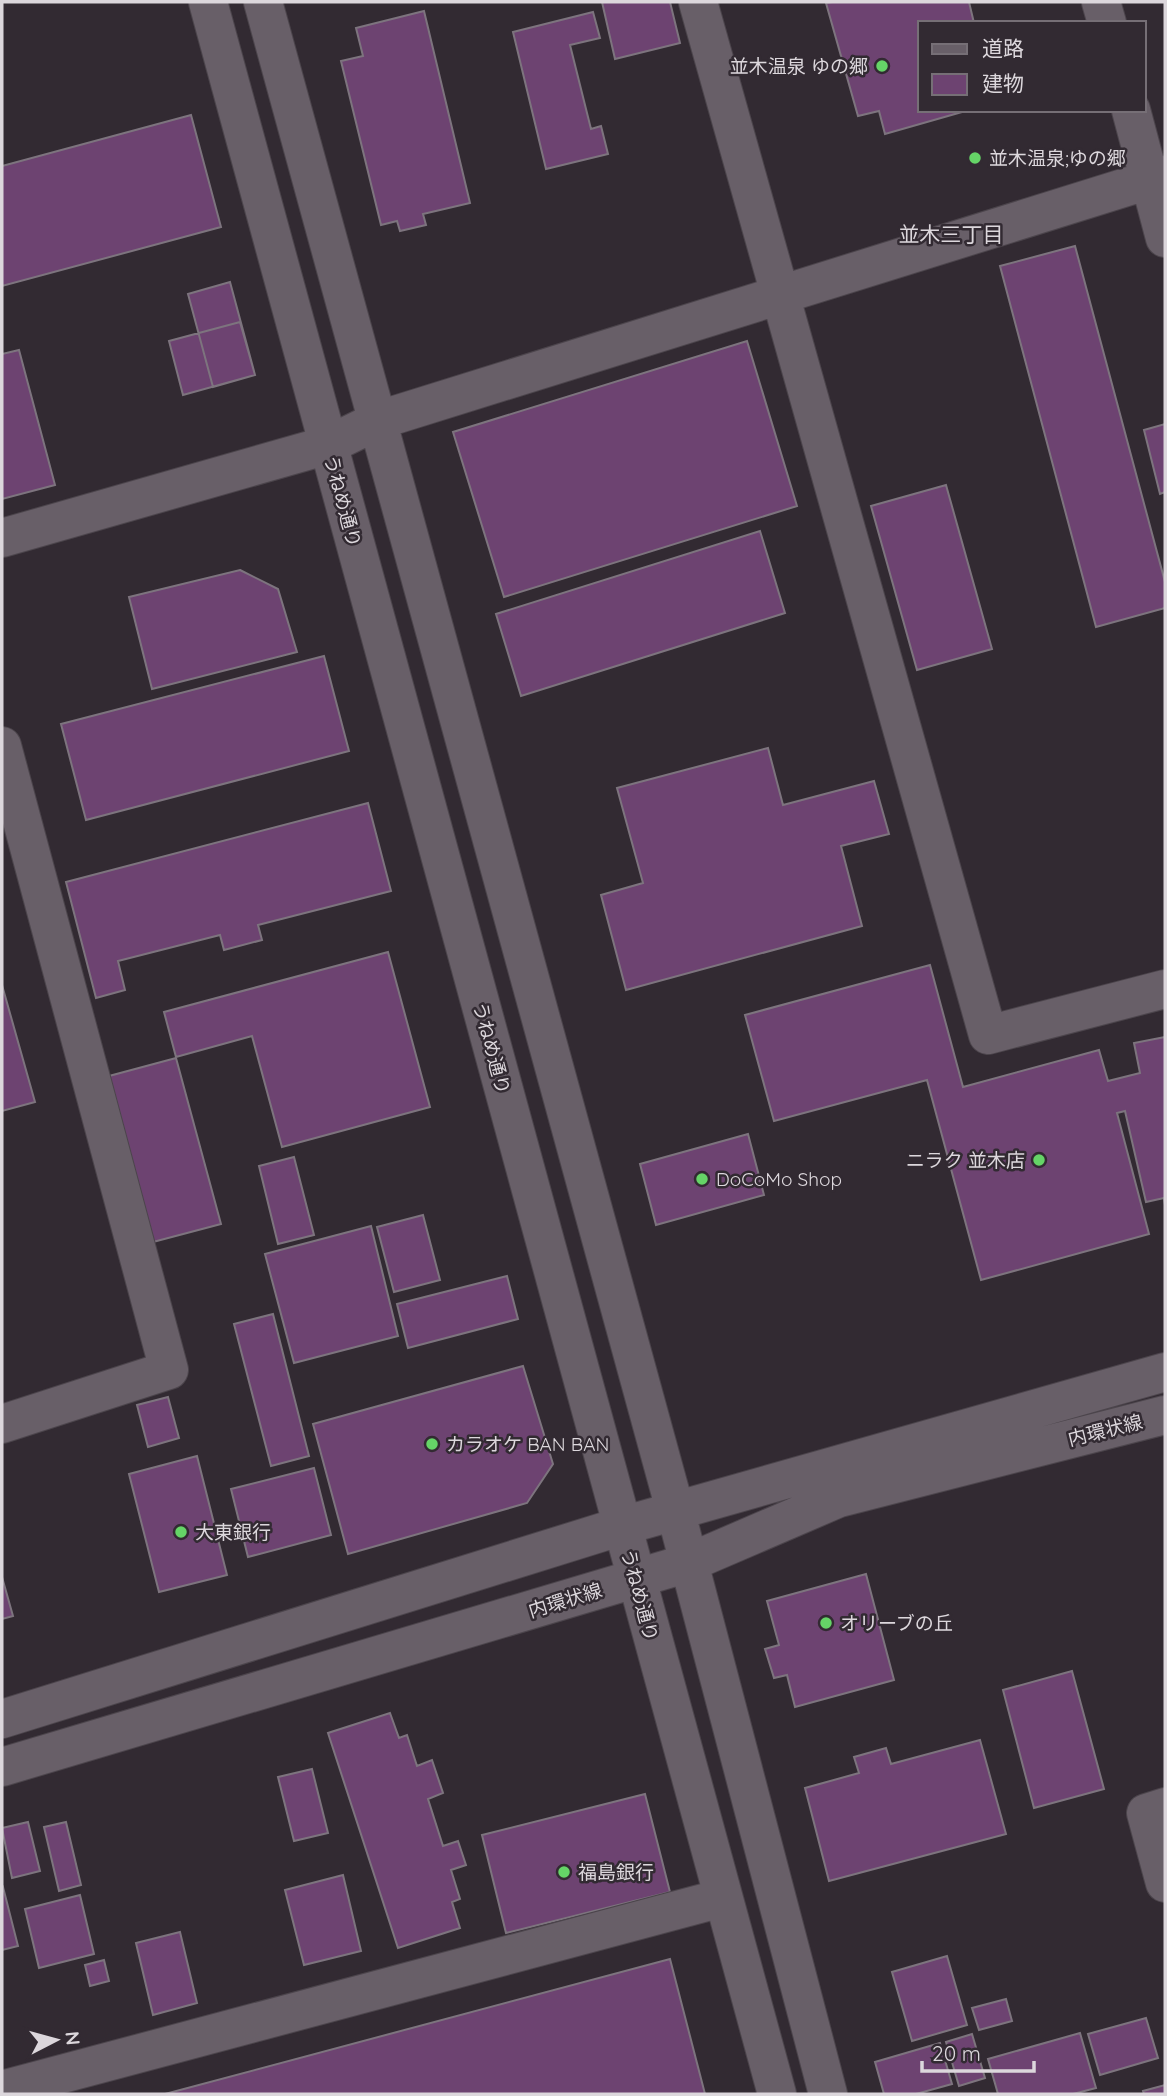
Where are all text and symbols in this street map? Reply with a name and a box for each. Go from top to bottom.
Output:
legend [918,21,1146,112]
text: 道路 [982,35,1024,61]
place label: 並木温泉 ゆの郷 [730,54,868,78]
marker: 並木温泉 ゆの郷 [874,58,890,74]
text: 建物 [982,70,1024,96]
place label: 並木温泉;ゆの郷 [989,146,1126,170]
marker: 並木温泉;ゆの郷 [967,150,983,166]
district label: 並木三丁目 [899,221,1004,247]
street label: うねめ通り [319,452,367,550]
street label: うねめ通り [468,999,516,1097]
place label: ニラク 並木店 [906,1148,1025,1172]
marker: ニラク 並木店 [1031,1152,1047,1168]
place label: DoCoMo Shop [716,1167,842,1191]
marker: DoCoMo Shop [694,1171,710,1187]
street label: 内環状線 [1065,1409,1145,1451]
place label: カラオケ BAN BAN [446,1432,609,1456]
marker: カラオケ BAN BAN [424,1436,440,1452]
place label: 大東銀行 [195,1520,271,1544]
marker: 大東銀行 [173,1524,189,1540]
street label: うねめ通り [616,1546,664,1644]
street label: 内環状線 [525,1577,605,1623]
place label: オリーブの丘 [840,1611,953,1635]
marker: オリーブの丘 [818,1615,834,1631]
place label: 福島銀行 [578,1860,654,1884]
marker: 福島銀行 [556,1864,572,1880]
north arrow [21,2005,91,2075]
text: N [60,2030,86,2046]
scale bar [922,2030,1034,2074]
text: 20 m [932,2040,981,2066]

